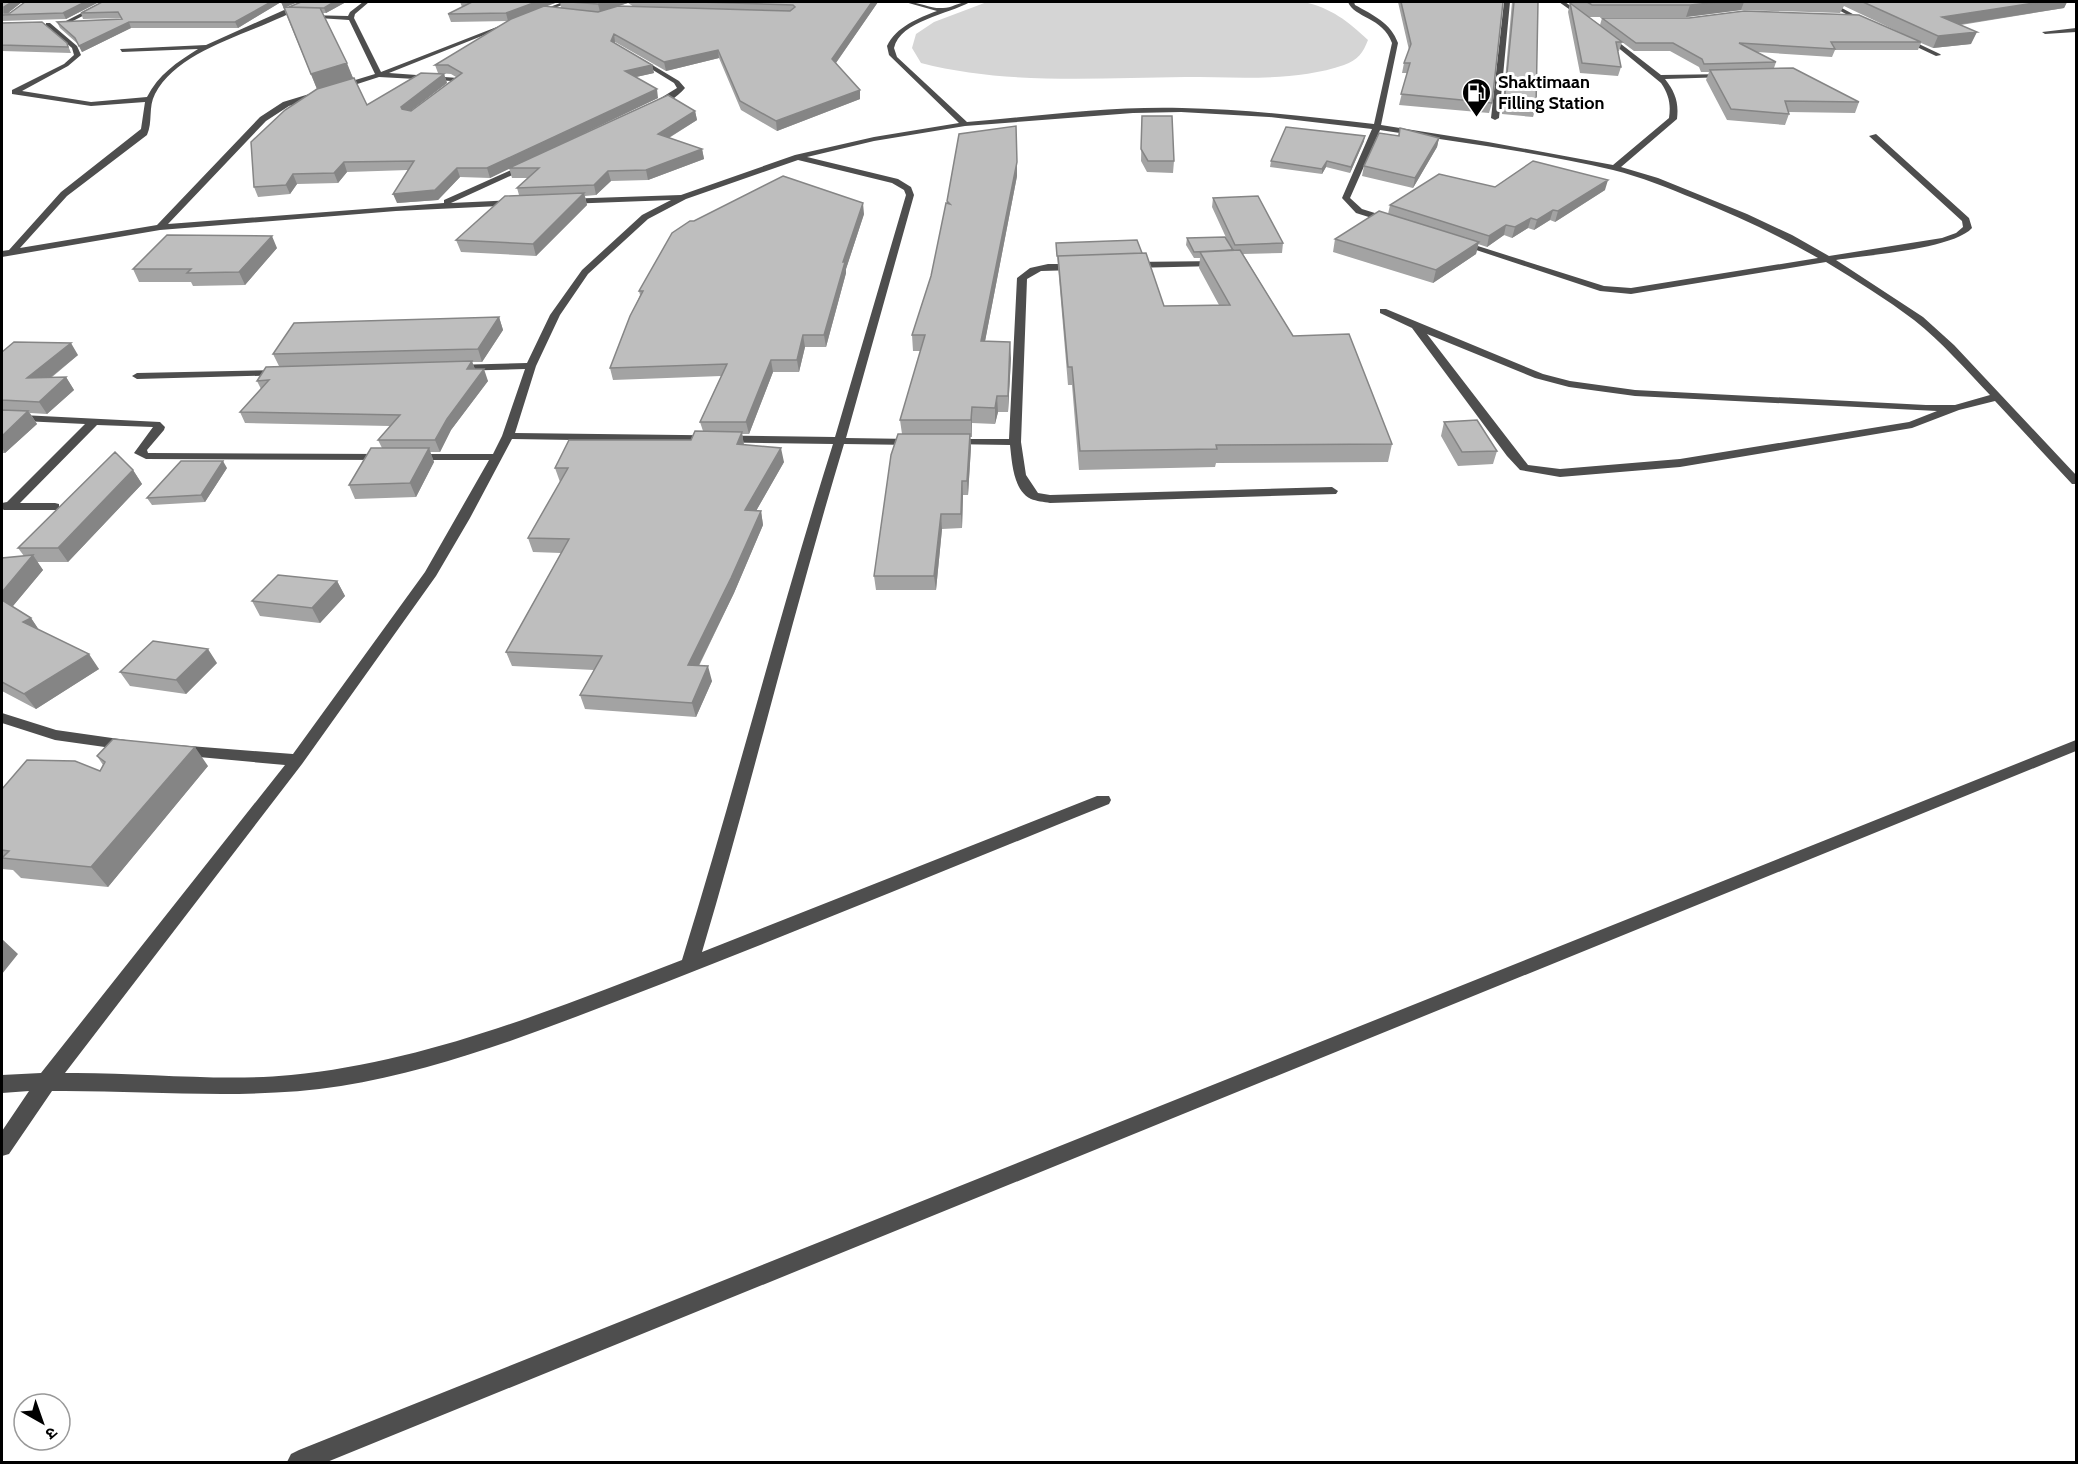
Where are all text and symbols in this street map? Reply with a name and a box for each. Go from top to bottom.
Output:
place label: Shaktimaan Filling Station [1498,71,1604,114]
fuel station icon: Shaktimaan Filling Station [1461,76,1493,118]
north arrow [12,1392,72,1452]
text: उ [41,1423,61,1444]

